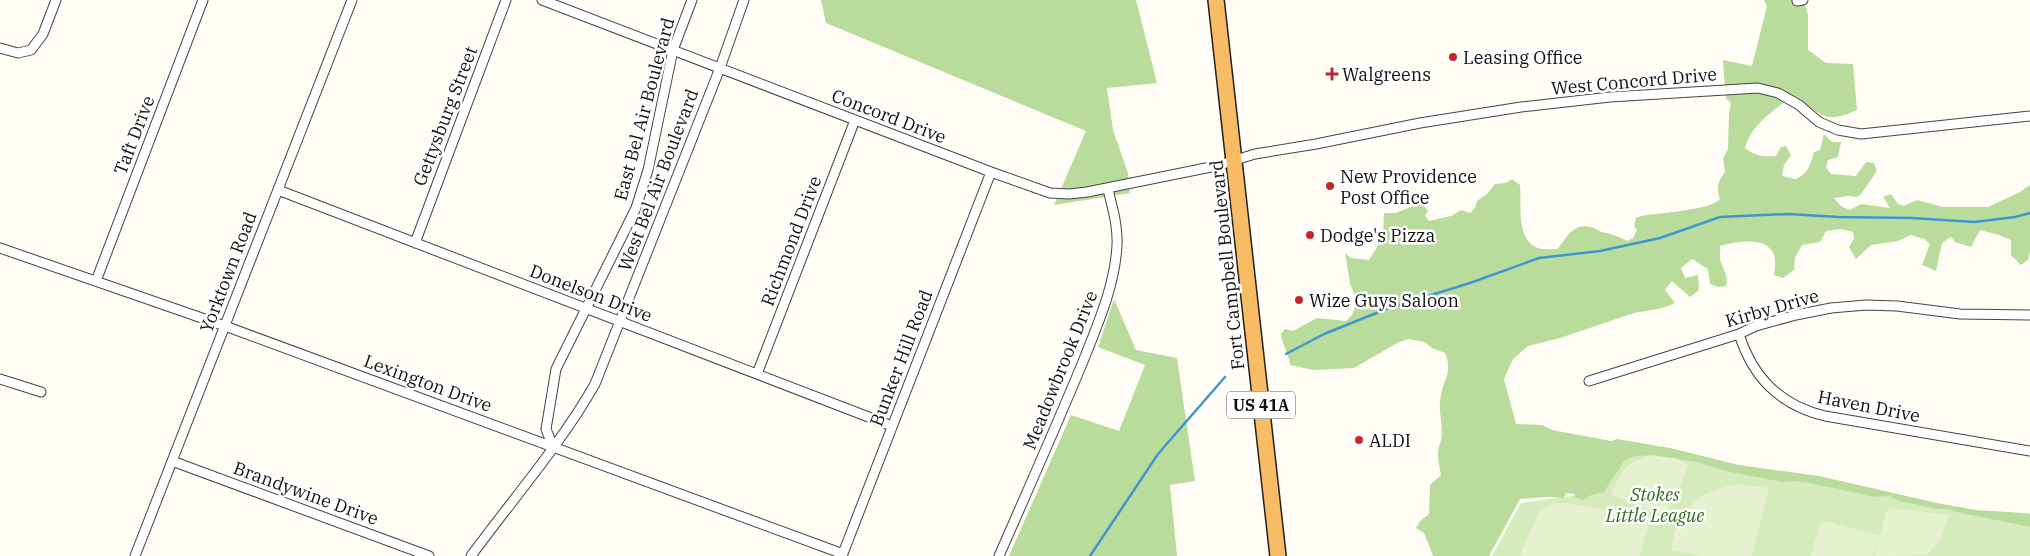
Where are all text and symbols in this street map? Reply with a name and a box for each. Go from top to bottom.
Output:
street label: East Bel Air Boulevard [608,15,680,203]
street label: Gettysburg Street [408,43,482,189]
place label: Leasing Office [1463,46,1582,69]
marker: Leasing Office [1447,51,1459,63]
street label: West Concord Drive [1550,62,1718,100]
place label: Walgreens [1342,63,1431,86]
marker: Walgreens [1326,68,1338,80]
street label: Concord Drive [828,84,950,148]
street label: West Bel Air Boulevard [613,86,703,274]
street label: Taft Drive [108,92,160,178]
street label: Fort Campbell Boulevard [1205,159,1249,371]
place label: New Providence Post Office [1340,165,1477,209]
street label: Richmond Drive [756,173,826,309]
marker: New Providence Post Office [1324,180,1336,192]
street label: Yorktown Road [194,208,262,336]
place label: Dodge's Pizza [1320,224,1435,247]
marker: Dodge's Pizza [1304,229,1316,241]
street label: Donelson Drive [526,259,656,327]
street label: Kirby Drive [1723,284,1821,332]
street label: Bunker Hill Road [864,286,938,429]
street label: Meadowbrook Drive [1018,287,1102,453]
place label: Wize Guys Saloon [1309,289,1459,312]
marker: Wize Guys Saloon [1293,294,1305,306]
street label: Lexington Drive [361,349,495,417]
street label: Haven Drive [1816,385,1922,427]
road number: US 41A [1227,392,1295,418]
place label: ALDI [1369,429,1411,452]
marker: ALDI [1353,434,1365,446]
street label: Brandywine Drive [230,456,382,530]
park label: Stokes Little League [1605,483,1704,527]

